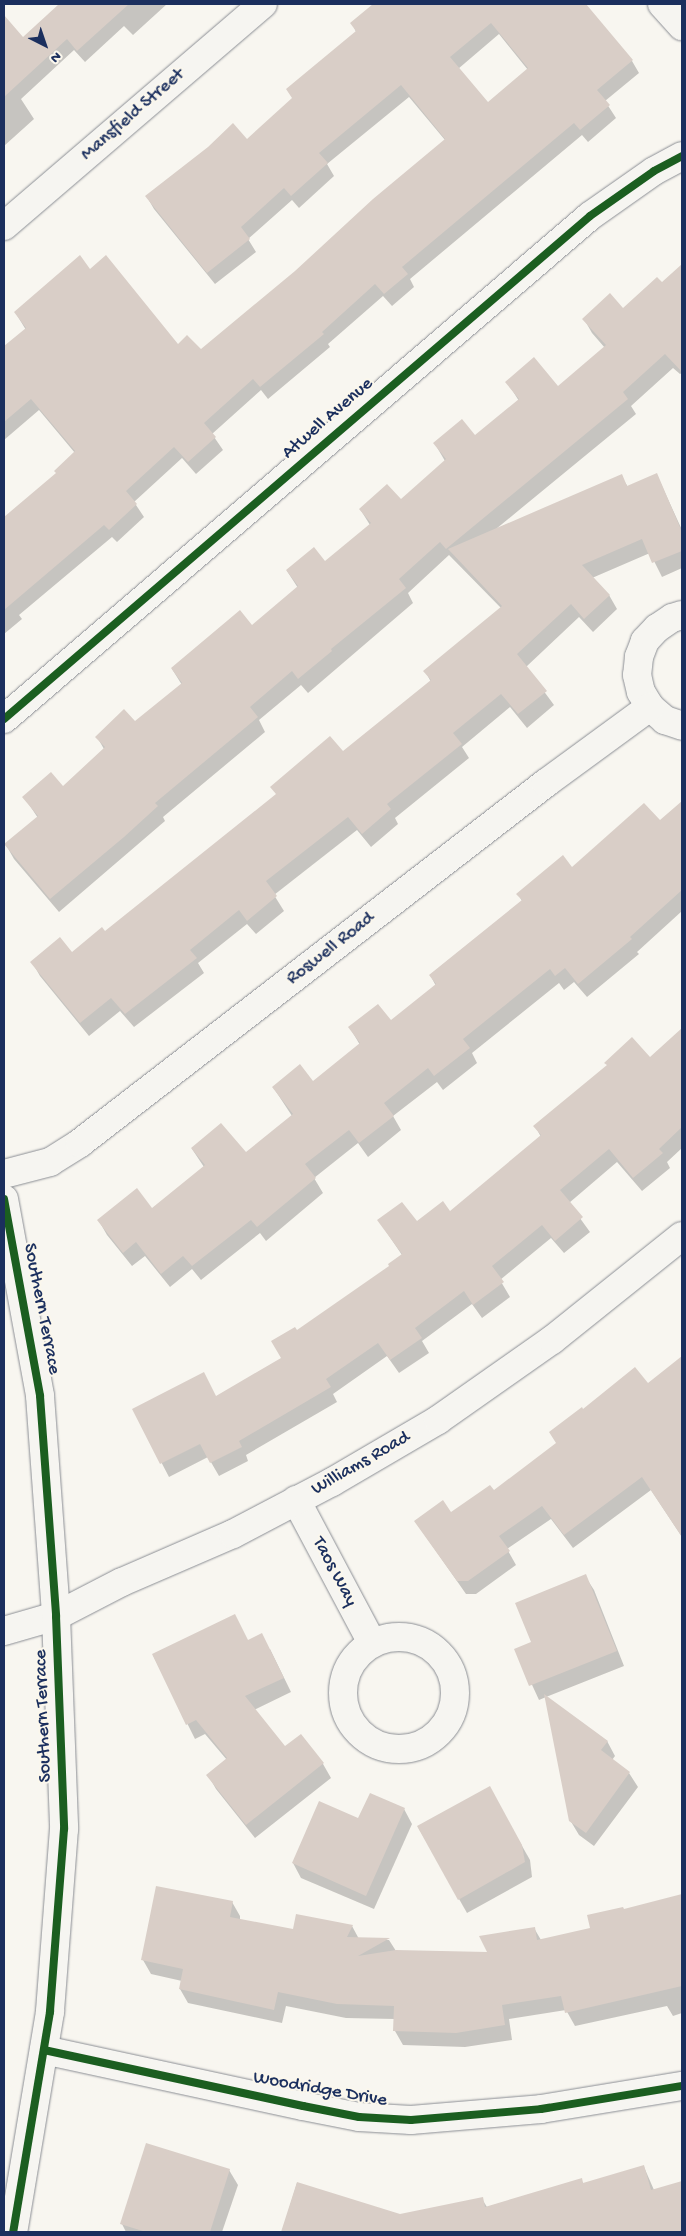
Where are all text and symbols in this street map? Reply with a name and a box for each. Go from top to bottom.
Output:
north arrow [20,20,70,70]
text: N [46,47,64,66]
street label: Mansfield Street [76,64,190,166]
street label: Atwell Avenue [278,373,378,465]
street label: Roswell Road [282,907,380,991]
street label: Southern Terrace [17,1242,65,1376]
street label: Williams Road [308,1427,414,1501]
street label: Taos Way [306,1533,362,1611]
street label: Southern Terrace [30,1649,58,1783]
street label: Woodridge Drive [251,2067,389,2113]

